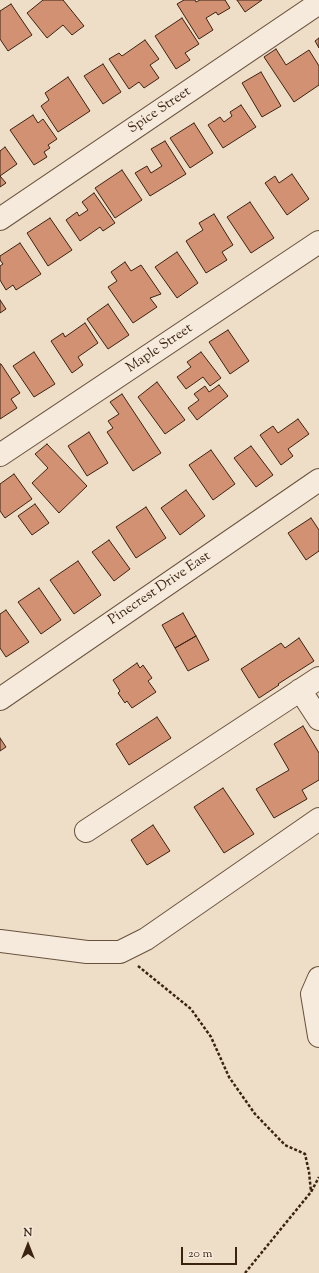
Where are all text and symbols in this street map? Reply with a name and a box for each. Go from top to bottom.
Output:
street label: Spice Street [125,84,195,138]
street label: Maple Street [124,321,196,377]
street label: Pinecrest Drive East [106,549,214,629]
north arrow [8,1225,48,1265]
text: N [24,1225,32,1241]
scale bar [183,1239,239,1265]
text: 20 m [188,1245,212,1263]

